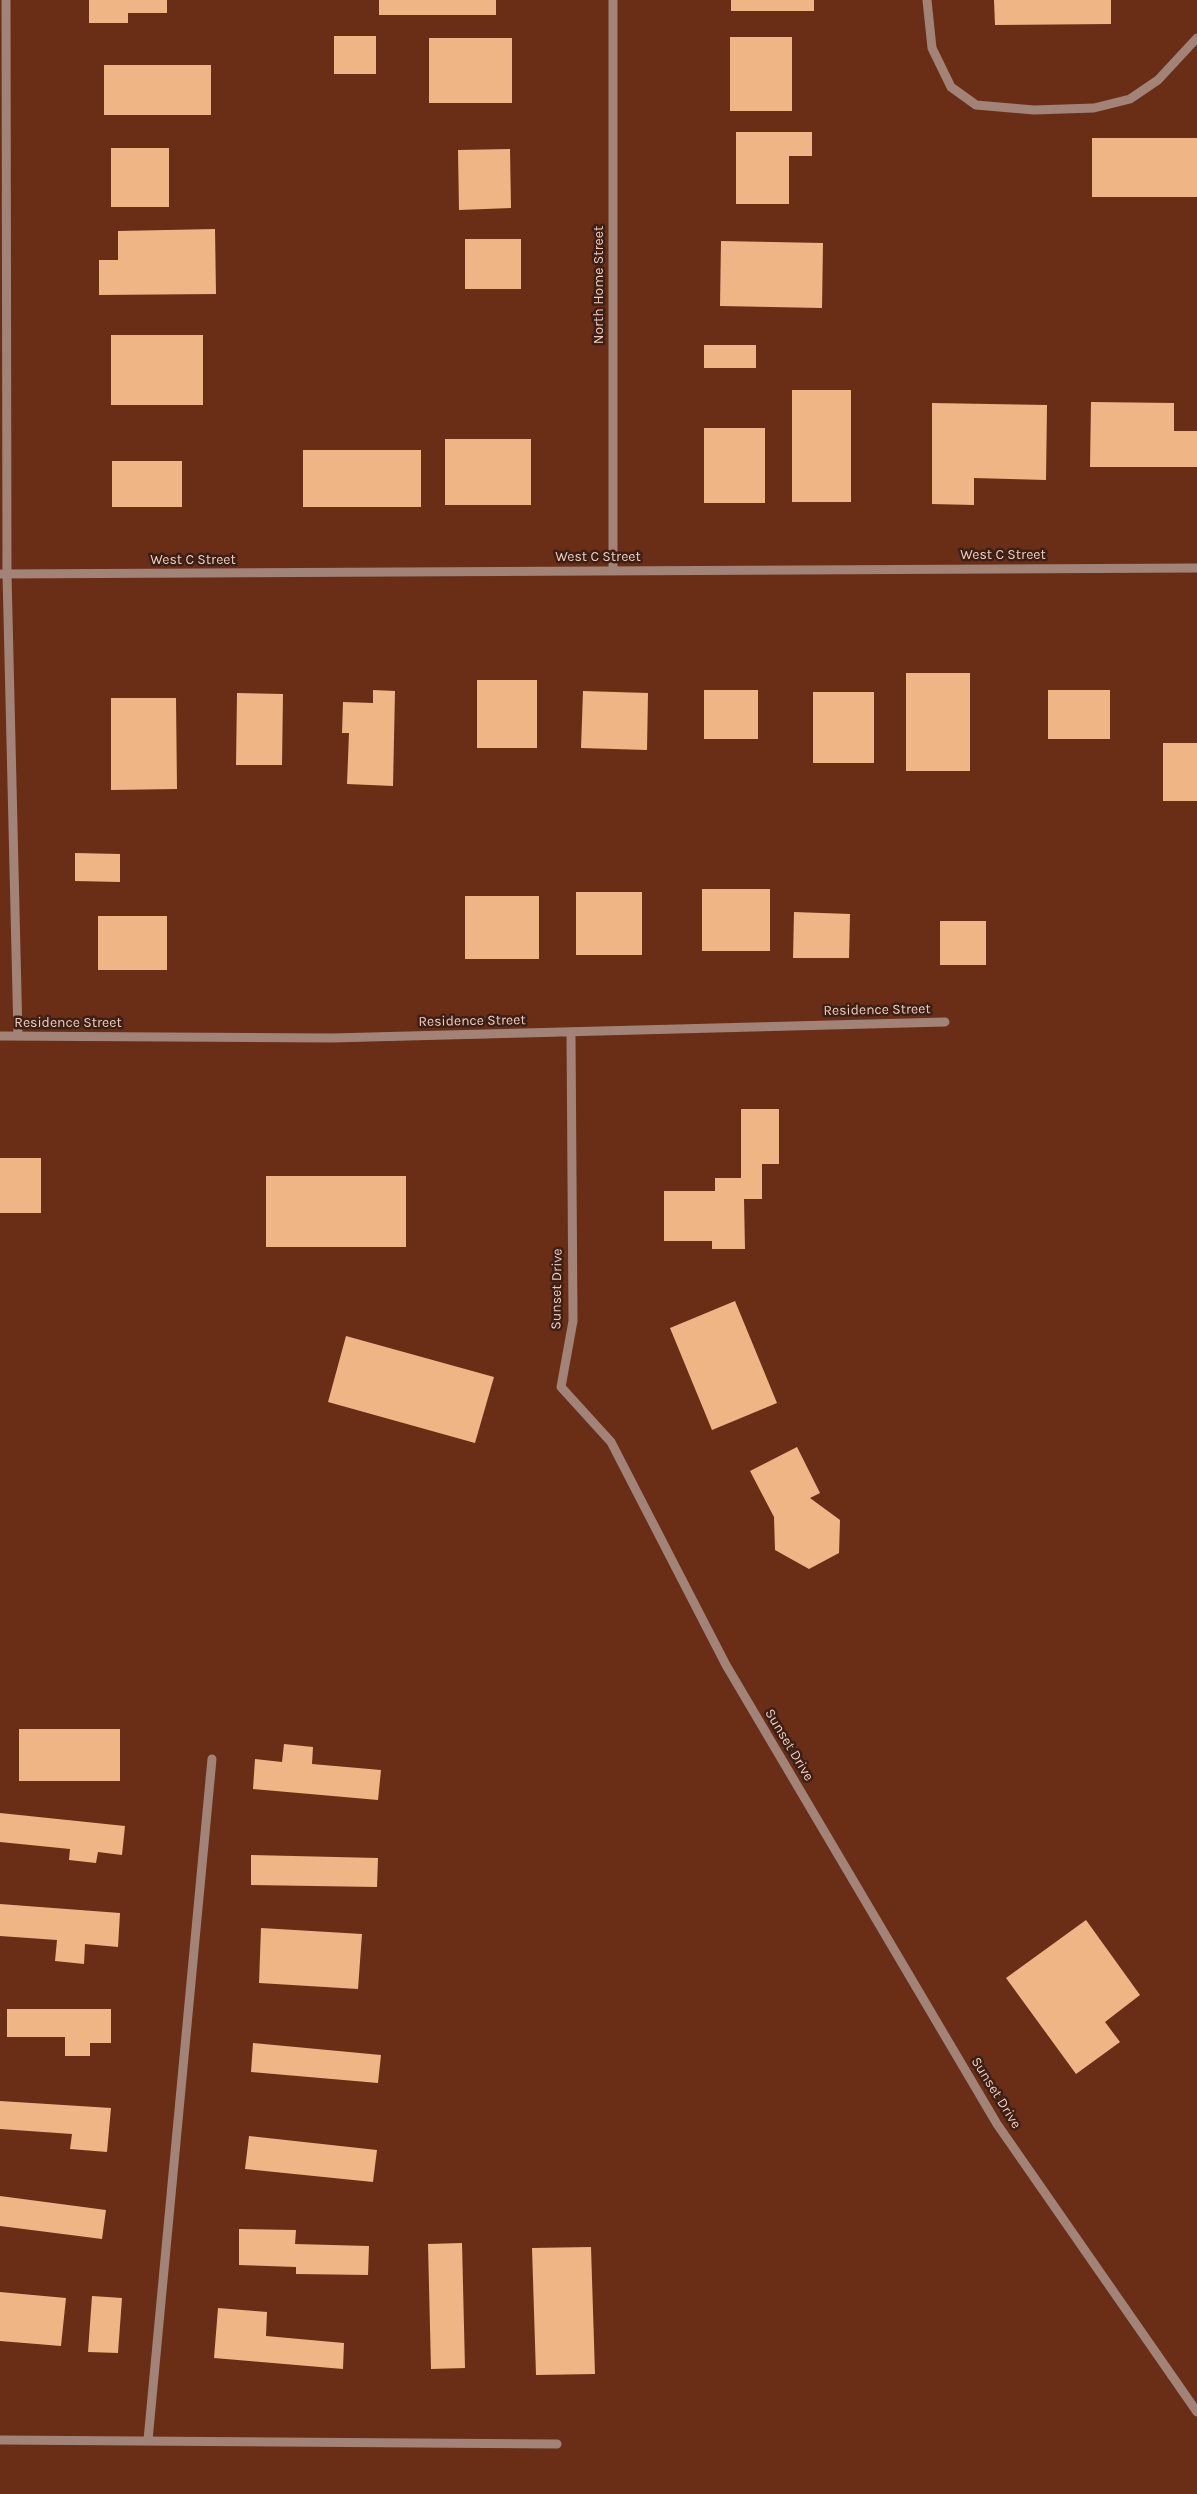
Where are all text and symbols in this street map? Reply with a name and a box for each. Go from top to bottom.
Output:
street label: North Home Street [591,226,607,344]
street label: West C Street [960,547,1046,563]
street label: West C Street [555,549,641,565]
street label: West C Street [150,552,236,568]
street label: Residence Street [823,1001,931,1019]
street label: Residence Street [418,1012,526,1030]
street label: Residence Street [14,1015,122,1031]
street label: Sunset Drive [548,1248,566,1330]
street label: Sunset Drive [761,1706,817,1784]
street label: Sunset Drive [967,2054,1025,2132]

